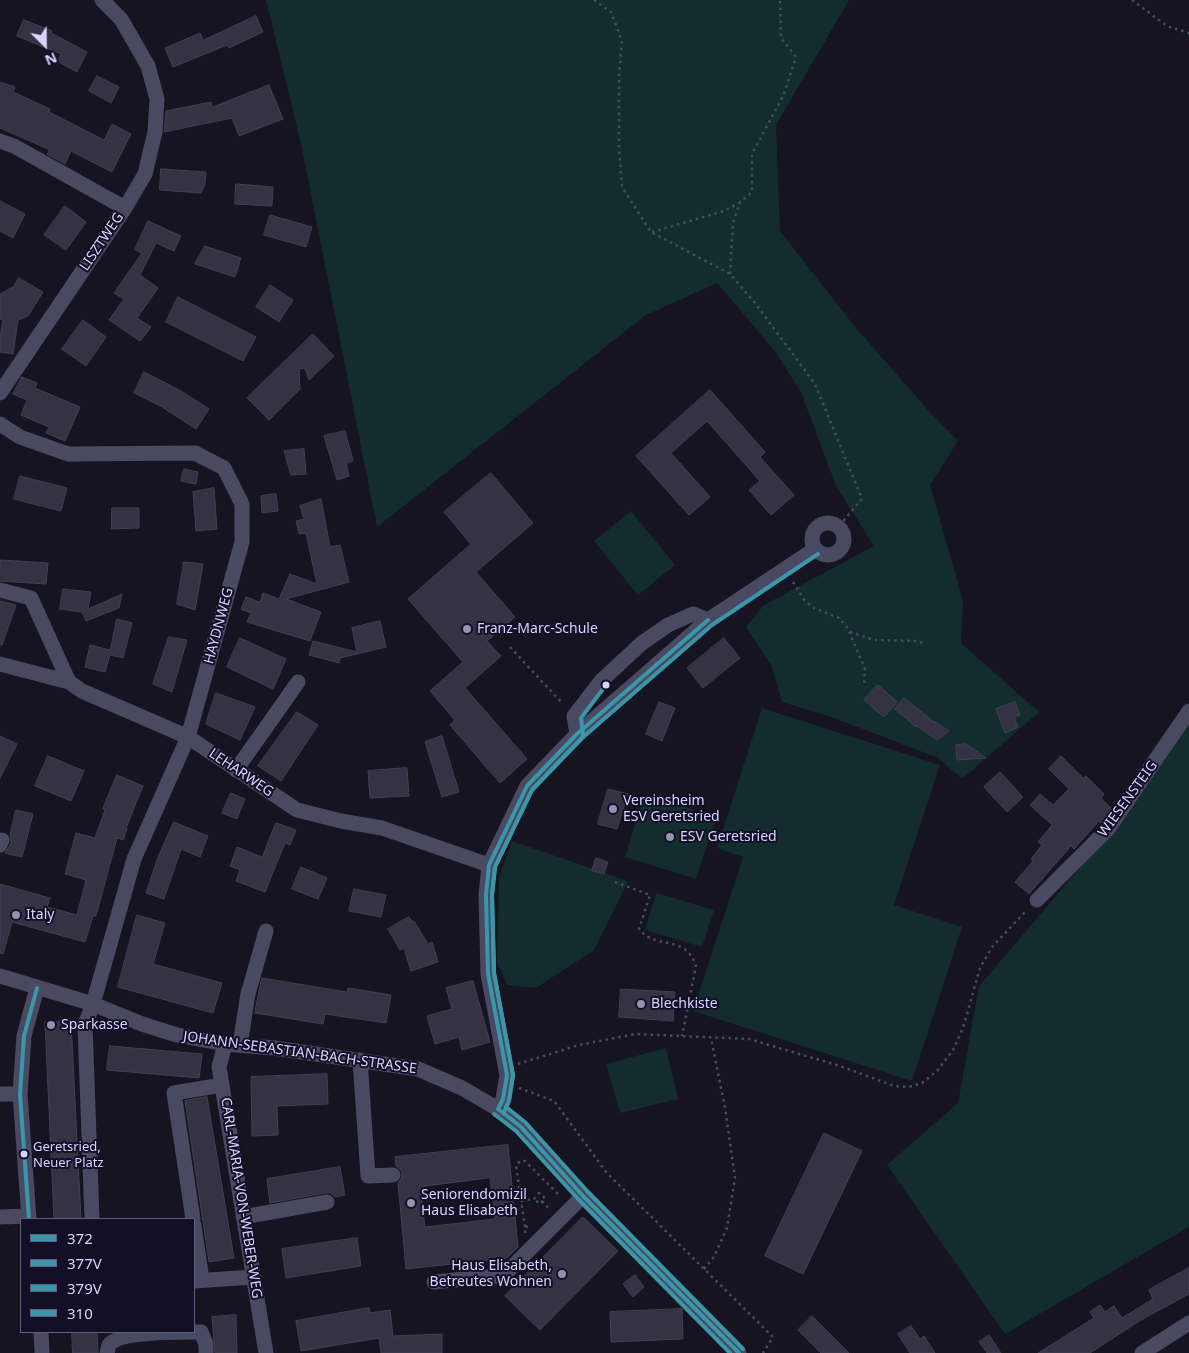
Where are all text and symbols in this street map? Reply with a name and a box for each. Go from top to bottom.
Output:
north arrow [20,20,70,70]
text: N [42,48,60,70]
street label: LISZTWEG [76,210,128,274]
street label: HAYDNWEG [201,586,237,666]
place label: Franz-Marc-Schule [477,621,598,637]
marker: Franz-Marc-Schule [461,623,473,635]
unlabelled marker [601,680,611,690]
street label: LEHARWEG [206,745,276,801]
street label: WIESENSTEIG [1095,758,1161,840]
place label: Vereinsheim ESV Geretsried [623,793,720,826]
marker: Vereinsheim ESV Geretsried [607,803,619,815]
place label: ESV Geretsried [680,829,777,845]
marker: ESV Geretsried [664,831,676,843]
place label: Italy [26,907,54,923]
marker: Italy [10,909,22,921]
place label: Blechkiste [651,996,718,1012]
marker: Blechkiste [635,998,647,1010]
place label: Sparkasse [61,1017,128,1033]
marker: Sparkasse [45,1019,57,1031]
street label: JOHANN-SEBASTIAN-BACH-STRASSE [182,1028,418,1078]
street label: CARL-MARIA-VON-WEBER-WEG [217,1096,265,1300]
place label: Geretsried, Neuer Platz [33,1139,104,1170]
marker: Geretsried, Neuer Platz [19,1149,29,1159]
place label: Seniorendomizil Haus Elisabeth [421,1187,527,1220]
marker: Seniorendomizil Haus Elisabeth [405,1197,417,1209]
legend [20,1218,195,1333]
text: 372 [67,1228,93,1248]
text: 377V [67,1253,102,1273]
place label: Haus Elisabeth, Betreutes Wohnen [430,1258,552,1290]
marker: Haus Elisabeth, Betreutes Wohnen [556,1268,568,1280]
text: 379V [67,1278,102,1298]
text: 310 [67,1303,93,1323]

